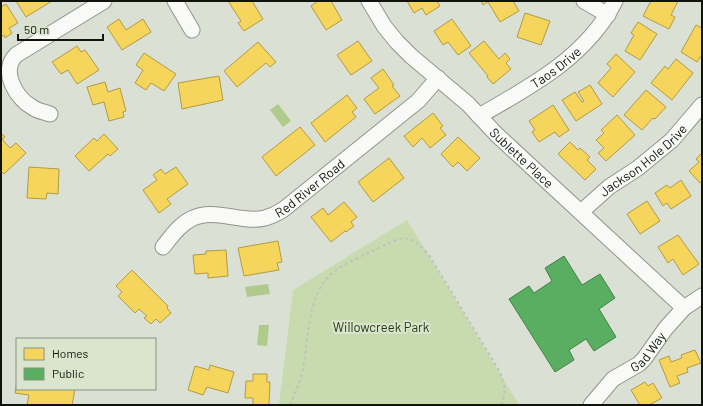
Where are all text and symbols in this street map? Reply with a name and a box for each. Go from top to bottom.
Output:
scale bar [18,16,103,42]
text: 50 m [24,22,49,36]
street label: Taos Drive [528,43,584,92]
street label: Jackson Hole Drive [596,121,690,200]
street label: Sublette Place [486,124,557,191]
street label: Red River Road [272,155,348,221]
park label: Willowcreek Park [333,319,430,335]
street label: Gad Way [627,329,669,375]
legend [16,338,156,390]
text: Homes [52,346,89,360]
text: Public [52,366,84,380]

